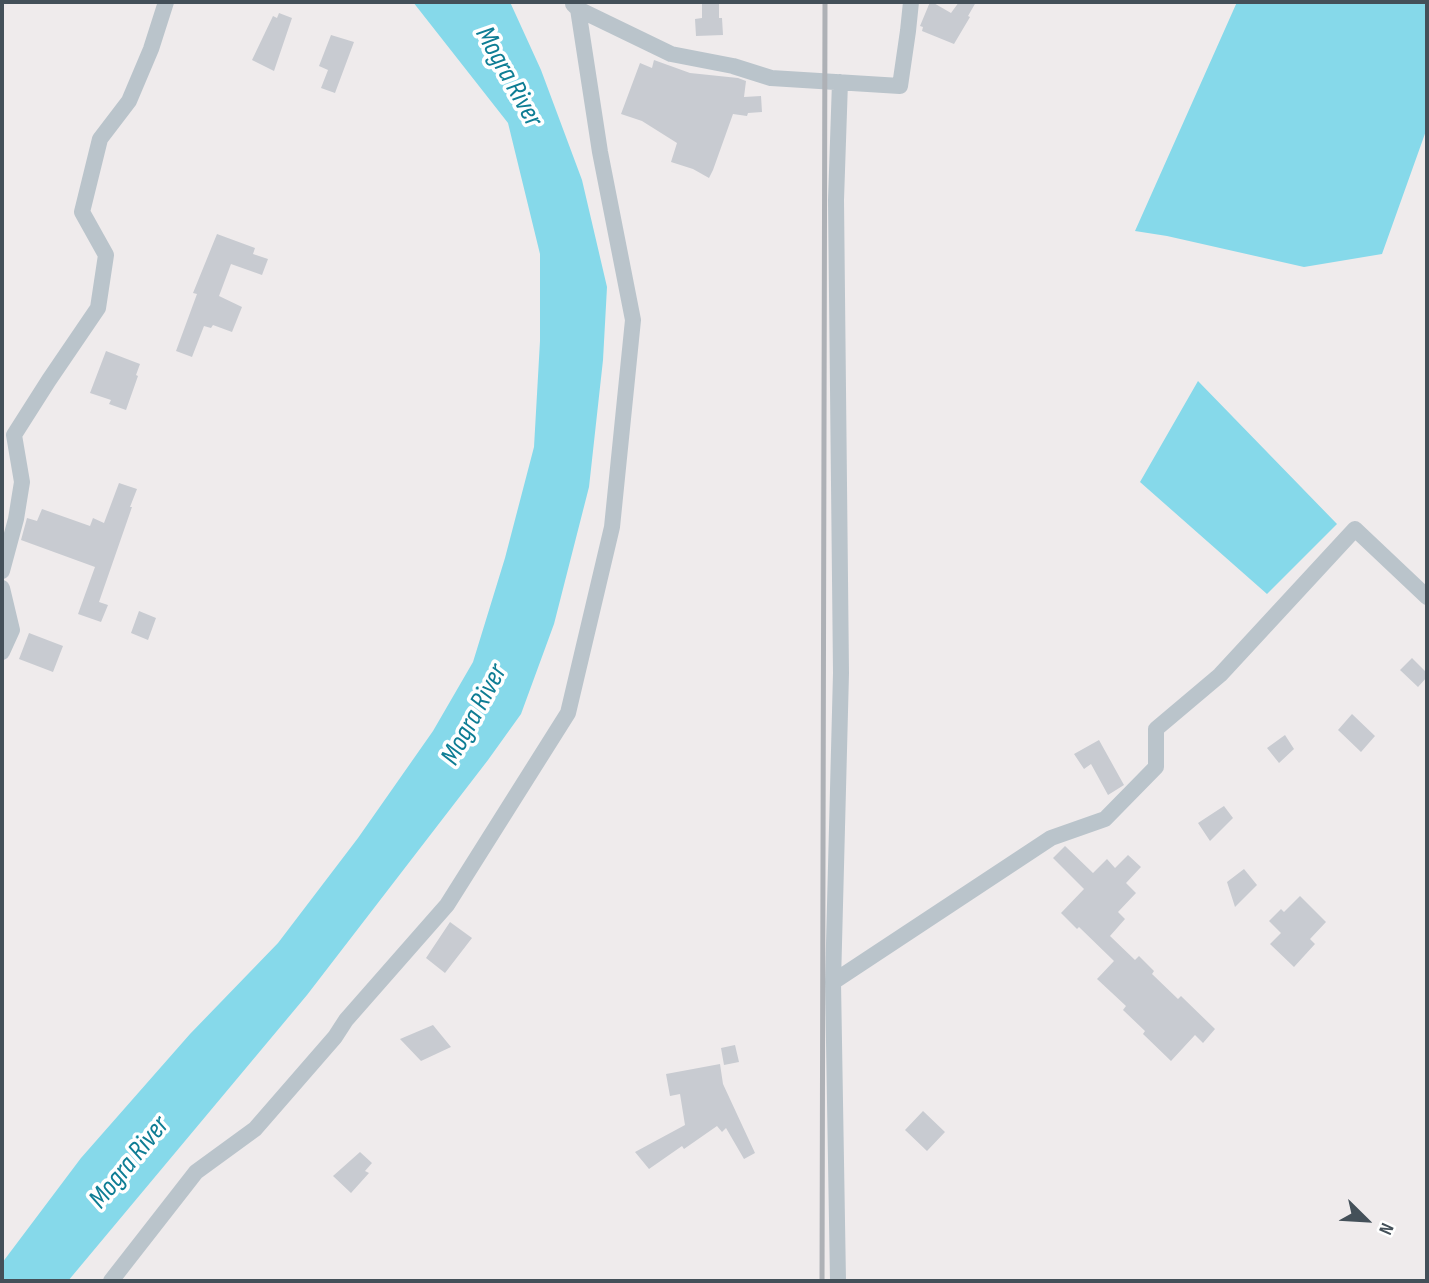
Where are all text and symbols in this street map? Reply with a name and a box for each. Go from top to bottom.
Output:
water label: Mogra River [467,21,549,133]
water label: Mogra River [435,659,515,771]
water label: Mogra River [83,1110,177,1216]
north arrow [1331,1185,1401,1255]
text: N [1373,1219,1398,1238]

